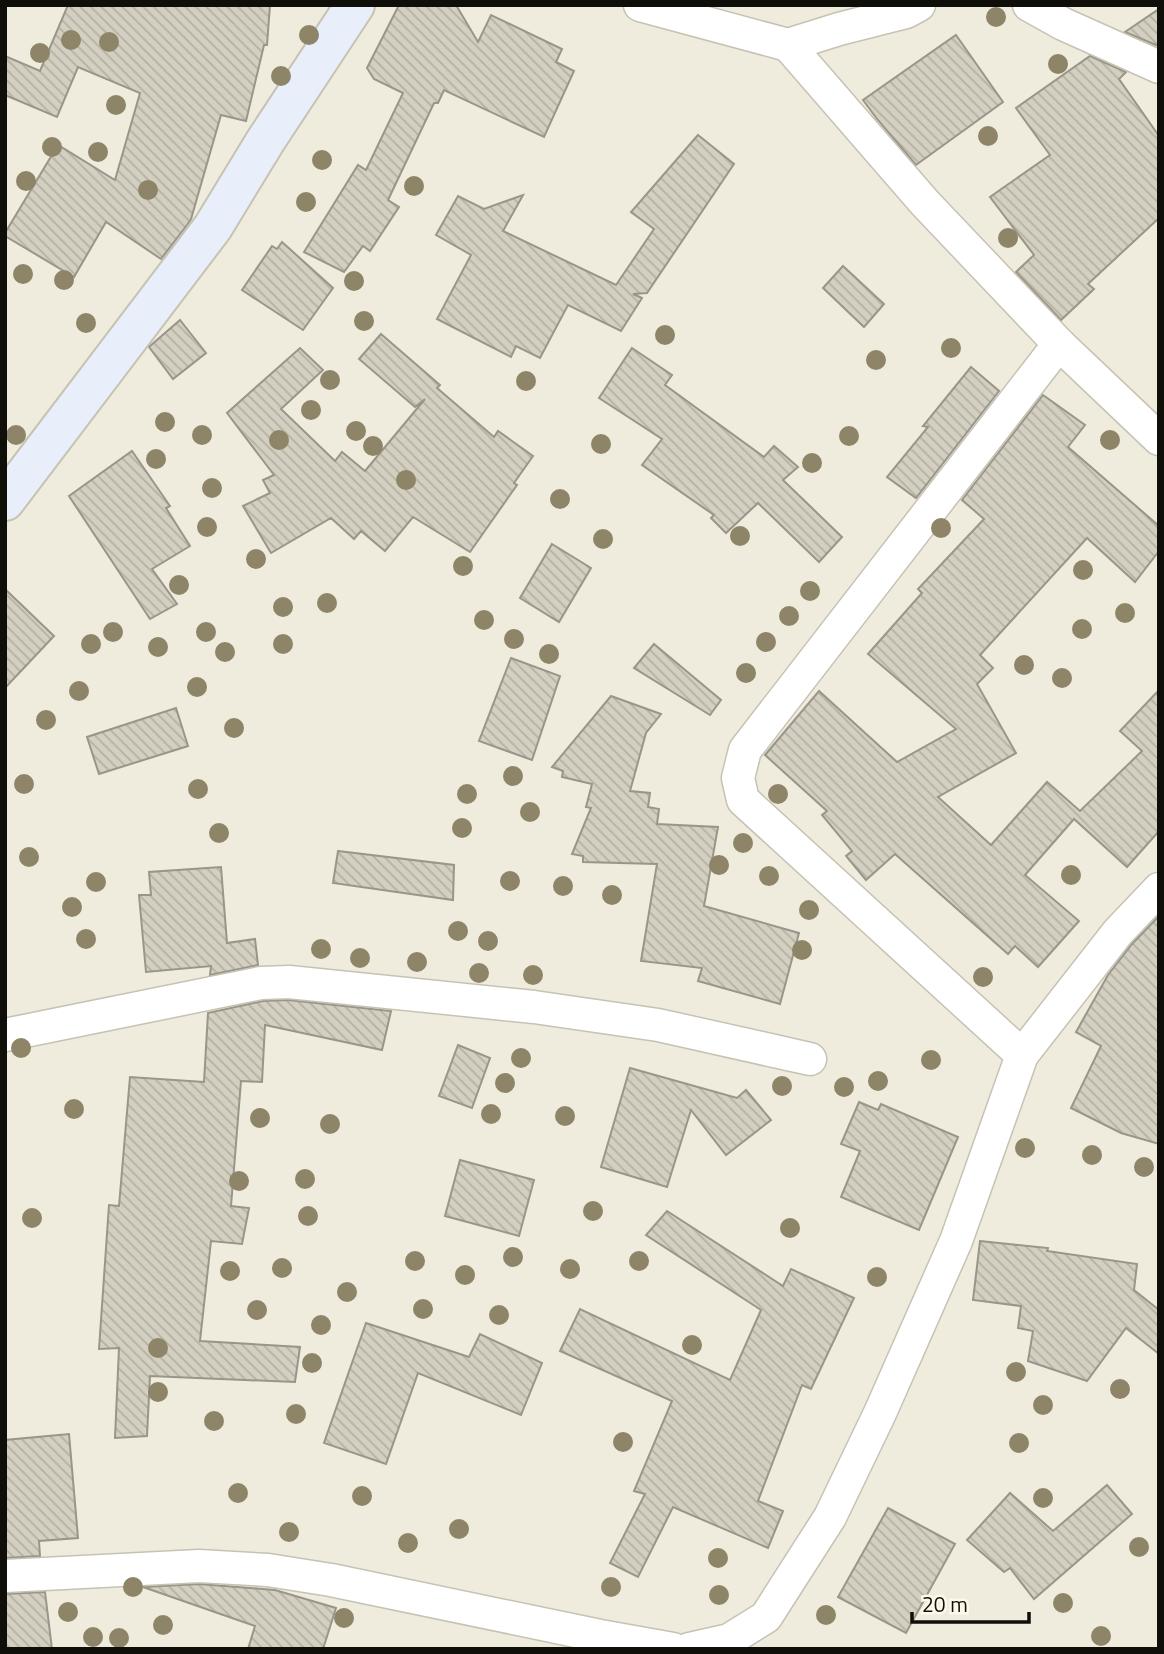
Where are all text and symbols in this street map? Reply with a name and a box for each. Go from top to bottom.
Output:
scale bar [912,1580,1029,1624]
text: 20 m [922,1588,968,1620]

